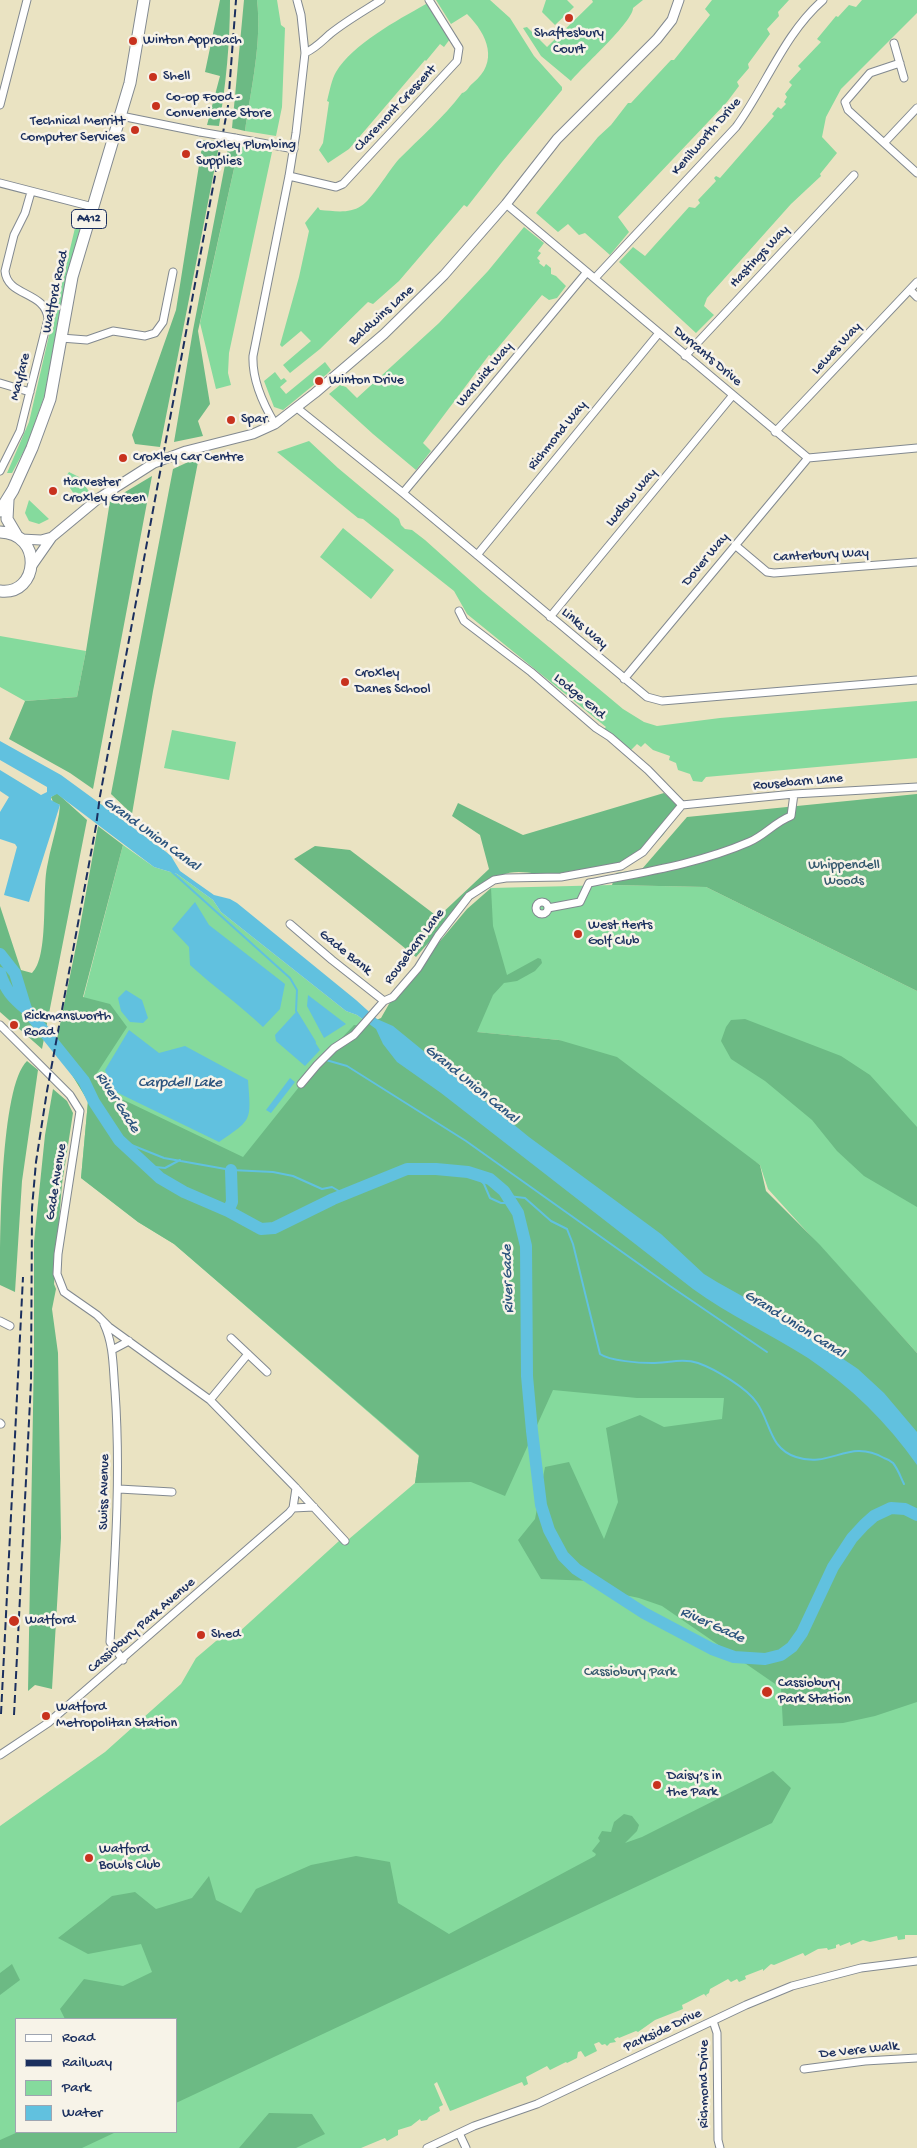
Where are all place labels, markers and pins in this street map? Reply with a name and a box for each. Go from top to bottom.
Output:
marker: Shaftesbury Court [563,12,575,24]
place label: Shaftesbury Court [534,26,604,58]
place label: Winton Approach [143,33,242,49]
marker: Winton Approach [127,35,139,47]
place label: Shell [163,69,190,85]
marker: Shell [147,71,159,83]
place label: Co-op Food - Convenience Store [166,90,271,122]
marker: Co-op Food - Convenience Store [150,100,162,112]
place label: Technical Merritt Computer Services [21,114,125,146]
marker: Technical Merritt Computer Services [129,124,141,136]
place label: Croxley Plumbing Supplies [196,138,296,170]
marker: Croxley Plumbing Supplies [180,148,192,160]
place label: Winton Drive [329,373,404,389]
marker: Winton Drive [313,375,325,387]
place label: Spar [241,412,267,428]
marker: Spar [225,414,237,426]
place label: Croxley Car Centre [133,450,244,466]
marker: Croxley Car Centre [117,452,129,464]
place label: Harvester Croxley Green [63,475,146,508]
marker: Harvester Croxley Green [47,485,59,497]
place label: Croxley Danes School [355,666,431,699]
marker: Croxley Danes School [339,676,351,688]
place label: West Herts Golf Club [588,918,652,950]
marker: West Herts Golf Club [572,928,584,940]
place label: Rickmansworth Road [24,1009,111,1042]
marker: Rickmansworth Road [8,1019,20,1031]
place label: Watford [25,1613,75,1629]
marker: Watford [7,1614,21,1628]
place label: Shed [211,1627,240,1643]
marker: Shed [195,1629,207,1641]
place label: Cassiobury Park Station [778,1676,851,1708]
marker: Cassiobury Park Station [760,1685,774,1699]
place label: Watford Metropolitan Station [56,1700,177,1732]
marker: Watford Metropolitan Station [40,1710,52,1722]
place label: Daisy’s in the Park [667,1769,722,1801]
marker: Daisy’s in the Park [651,1779,663,1791]
place label: Watford Bowls Club [99,1842,160,1874]
marker: Watford Bowls Club [83,1852,95,1864]

